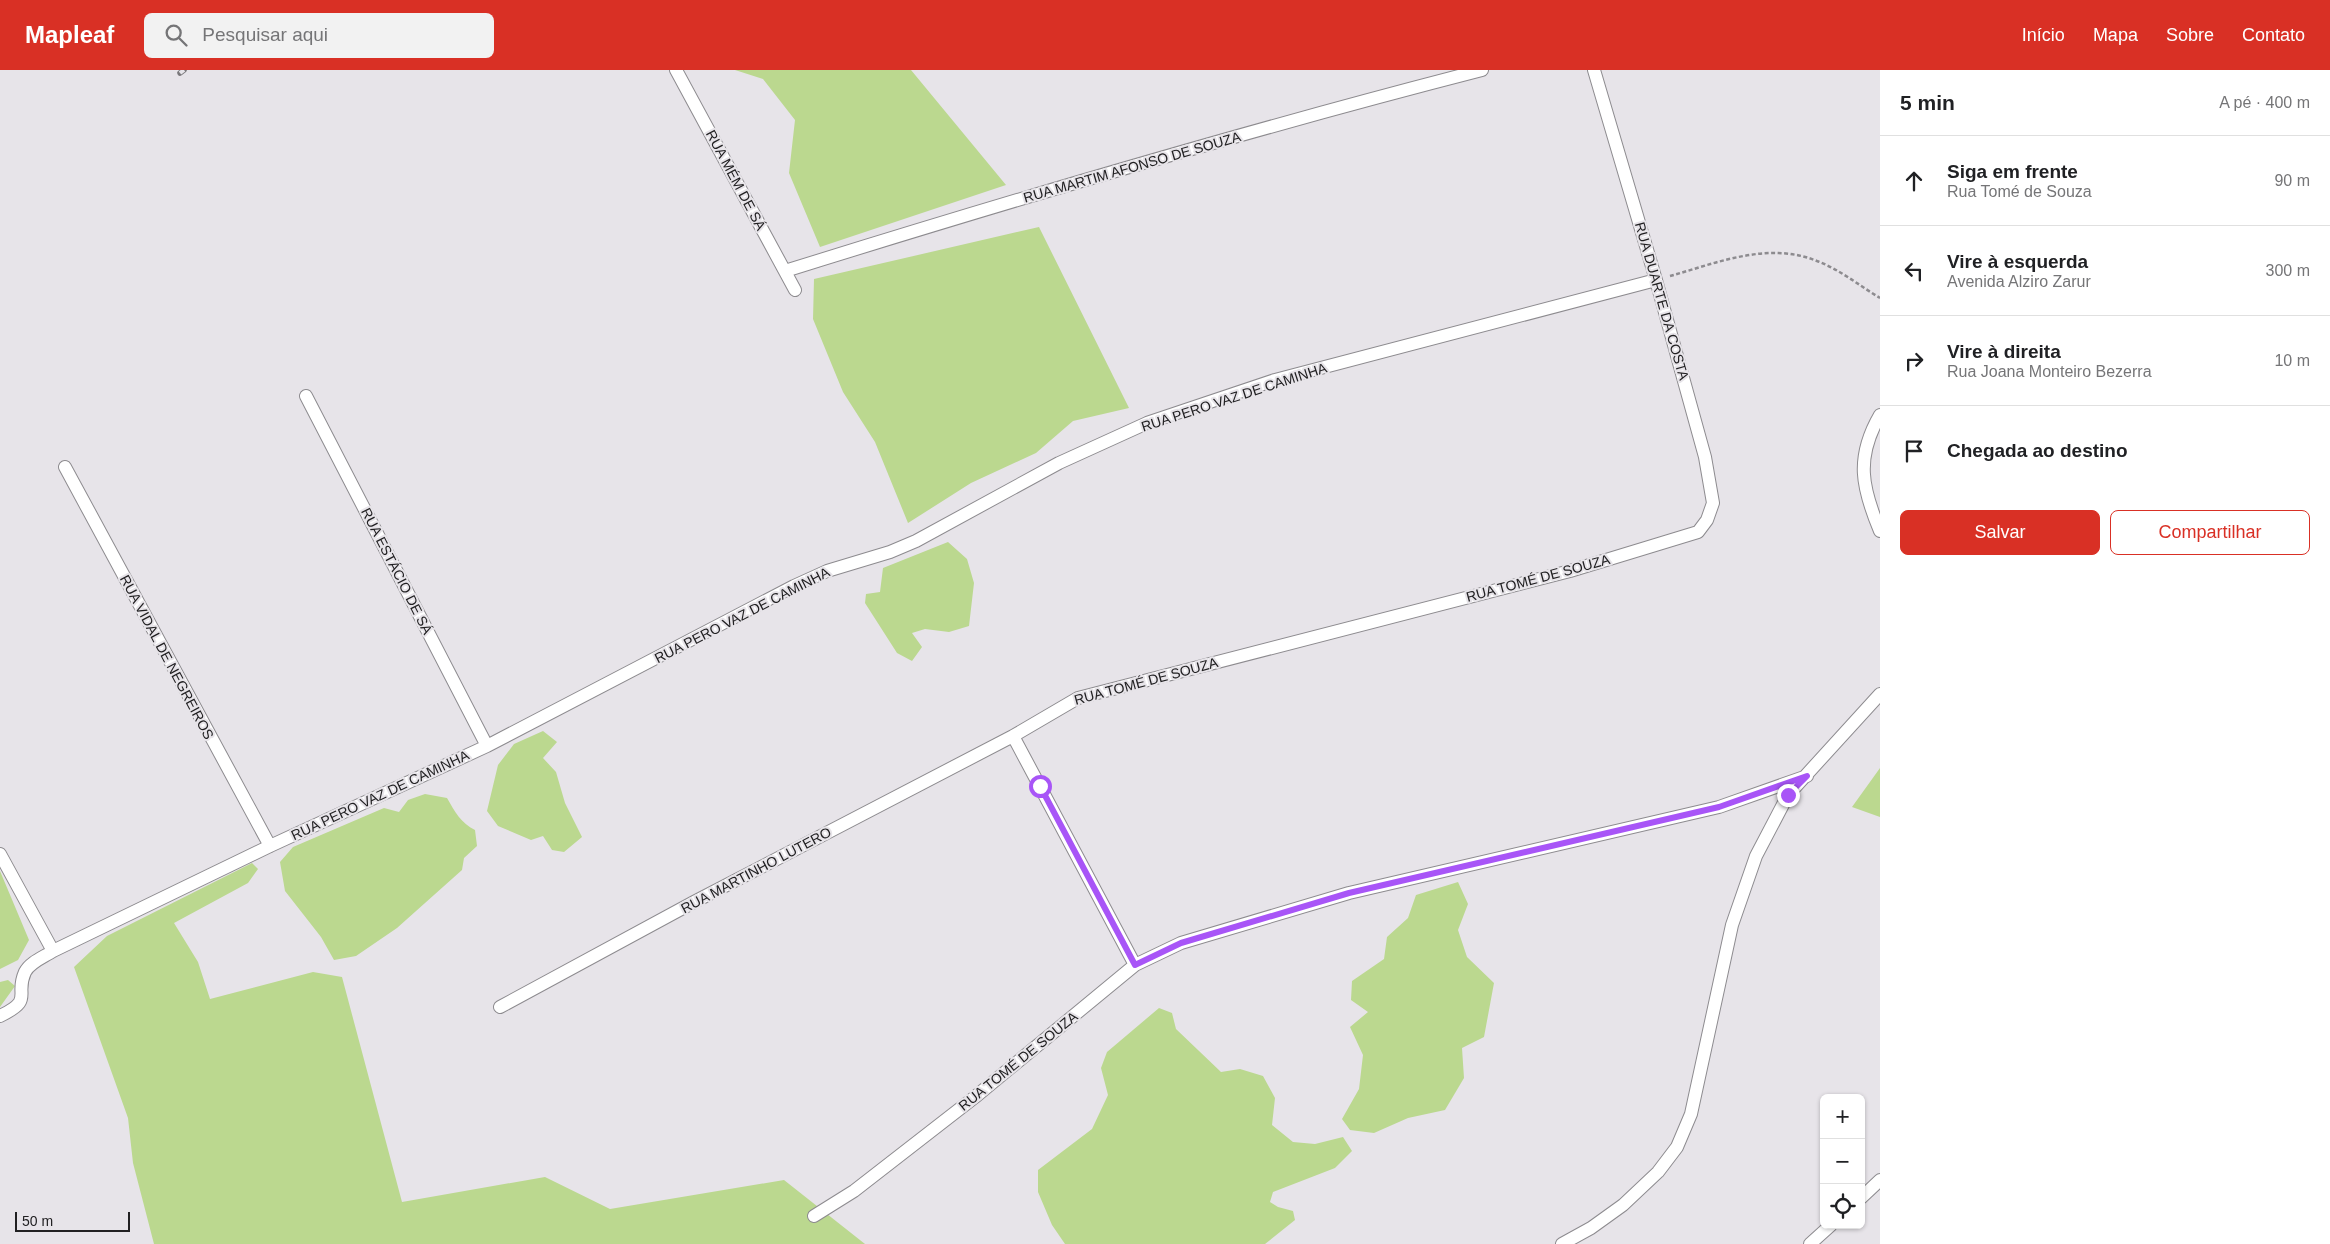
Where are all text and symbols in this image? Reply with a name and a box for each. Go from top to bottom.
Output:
search box [144,13,494,58]
text: Mapleaf [25,21,114,48]
icon: search [162,21,190,49]
text: Pesquisar aqui [202,24,328,45]
text: Início [2022,25,2065,45]
text: Mapa [2093,25,2138,45]
text: Sobre [2166,25,2214,45]
text: Contato [2242,25,2305,45]
text: 5 min [1900,91,1955,114]
text: A pé · 400 m [2219,94,2310,111]
street label: RUA MÉM DE SÁ [703,127,769,233]
street label: RUA MARTIM AFONSO DE SOUZA [1021,128,1243,206]
text: Siga em frente [1947,161,2078,182]
icon: ahead [1900,167,1928,195]
text: 90 m [2274,172,2310,189]
text: Rua Tomé de Souza [1947,183,2092,200]
street label: RUA DUARTE DA COSTA [1632,220,1692,382]
text: Vire à esquerda [1947,251,2088,272]
icon: left [1900,257,1928,285]
text: 300 m [2266,262,2310,279]
text: Avenida Alziro Zarur [1947,273,2091,290]
text: Vire à direita [1947,341,2061,362]
icon: right [1900,347,1928,375]
text: 10 m [2274,352,2310,369]
street label: RUA PERO VAZ DE CAMINHA [1139,359,1329,435]
text: Rua Joana Monteiro Bezerra [1947,363,2152,380]
icon: arrive [1900,437,1928,465]
text: Chegada ao destino [1947,440,2128,461]
street label: RUA ESTÁCIO DE SÁ [358,505,436,638]
button: Salvar [1900,510,2100,555]
button: Compartilhar [2110,510,2310,555]
street label: RUA TOMÉ DE SOUZA [1464,551,1612,605]
street label: RUA PERO VAZ DE CAMINHA [652,563,833,666]
street label: RUA VIDAL DE NEGREIROS [117,572,217,742]
street label: RUA TOMÉ DE SOUZA [1072,654,1220,708]
street label: RUA PERO VAZ DE CAMINHA [289,746,472,843]
route start [1029,775,1052,798]
route end [1777,784,1800,807]
street label: RUA MARTINHO LUTERO [678,824,834,916]
street label: RUA TOMÉ DE SOUZA [955,1008,1081,1114]
map controls [1820,1094,1865,1229]
button: + [1820,1094,1865,1139]
button: − [1820,1139,1865,1184]
button: locate [1820,1184,1865,1229]
scale bar [15,1209,130,1232]
text: 50 m [22,1213,53,1229]

